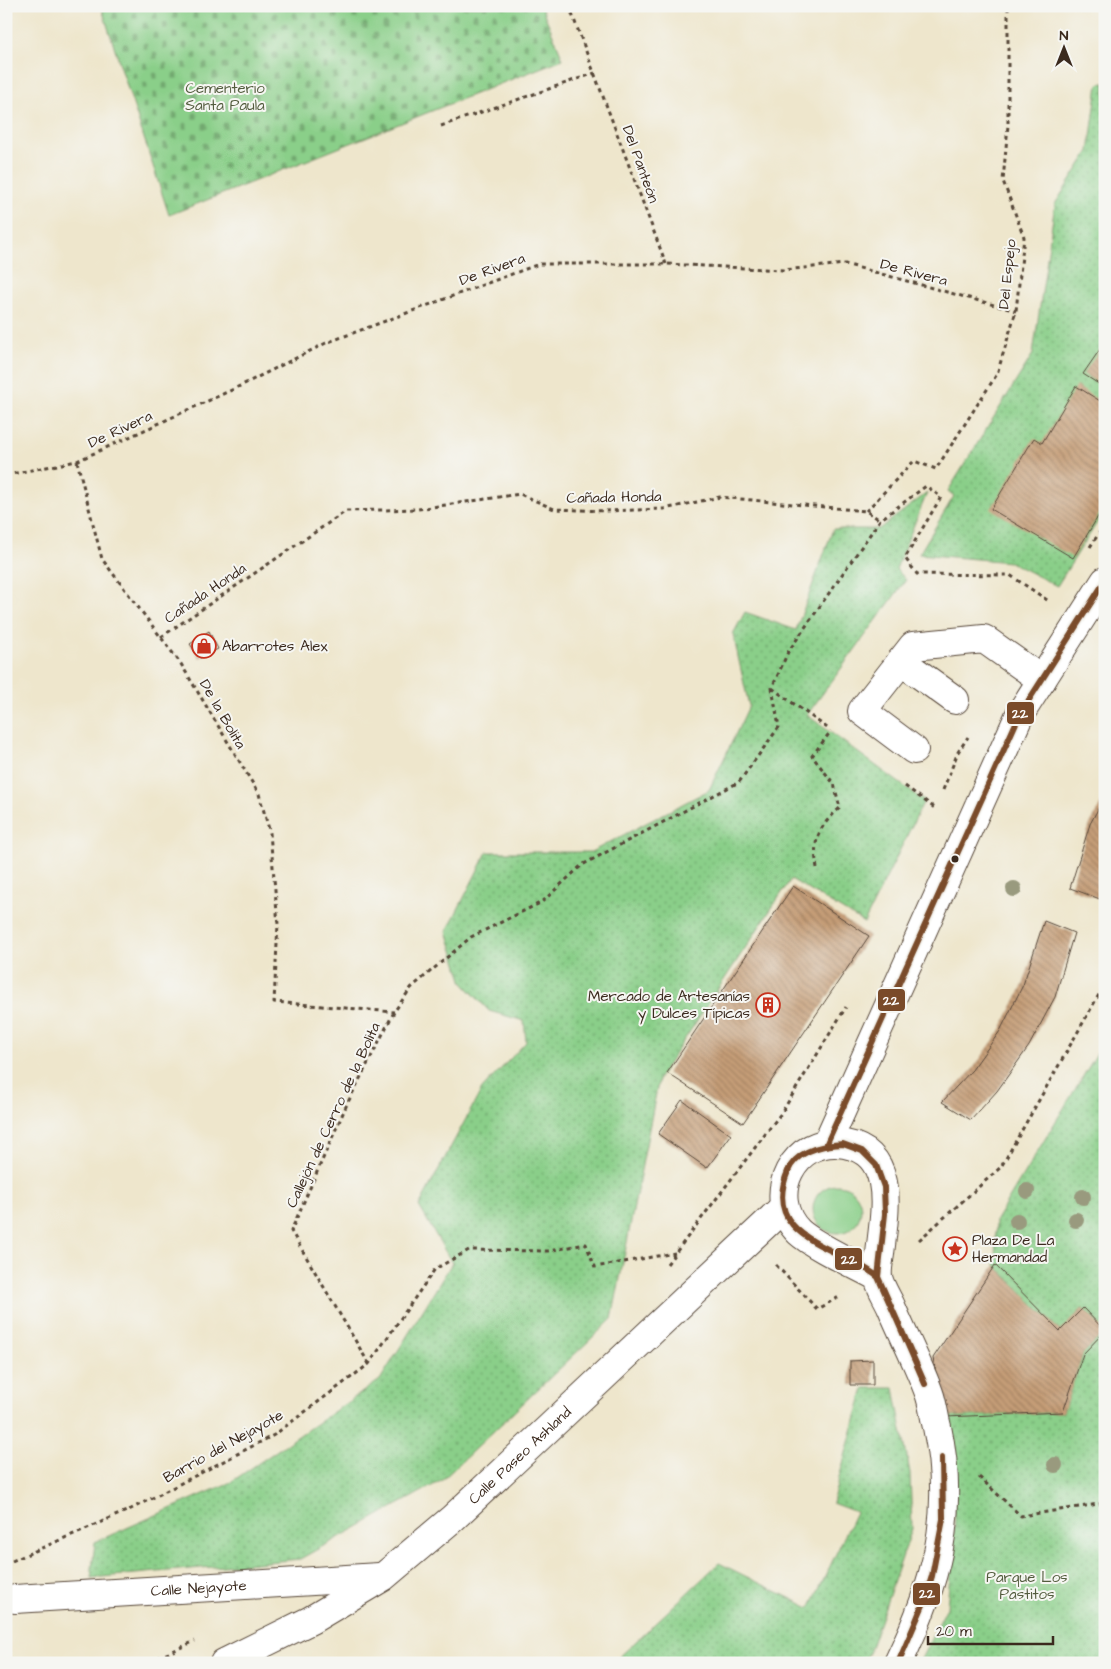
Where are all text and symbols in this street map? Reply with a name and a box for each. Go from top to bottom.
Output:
north arrow [1038,22,1088,72]
text: N [1060,26,1069,46]
park label: Cementerio Santa Paula [185,78,265,116]
street label: Del Panteón [617,123,664,206]
street label: Del Espejo [993,238,1022,310]
street label: De Rivera [456,248,528,291]
street label: De Rivera [878,253,950,292]
street label: De Rivera [85,405,156,453]
street label: Cañada Honda [566,486,662,509]
street label: Cañada Honda [160,558,251,629]
shop icon: Abarrotes Alex [191,633,217,659]
place label: Abarrotes Alex [222,636,328,657]
street label: De la Bolita [194,676,251,753]
line badge: 22 [1006,701,1035,725]
text: 22 [1011,704,1029,724]
unlabelled marker [950,854,960,864]
place label: Mercado de Artesanías y Dulces Típicas [588,986,750,1025]
line badge: 22 [877,988,906,1012]
text: 22 [882,991,900,1011]
building icon: Mercado de Artesanías y Dulces Típicas [755,992,781,1018]
street label: Callejón de Cerro de la Bolita [281,1019,386,1211]
place label: Plaza De La Hermandad [972,1230,1055,1268]
place icon: Plaza De La Hermandad [942,1236,968,1262]
line badge: 22 [834,1247,863,1271]
text: 22 [840,1250,858,1270]
street label: Calle Paseo Ashland [464,1402,576,1509]
street label: Barrio del Nejayote [159,1405,288,1489]
park label: Parque Los Pastitos [986,1567,1068,1605]
street label: Calle Nejayote [150,1575,247,1602]
line badge: 22 [912,1582,941,1606]
text: 22 [918,1584,936,1604]
scale bar [928,1614,1054,1646]
text: 20 m [936,1621,972,1642]

